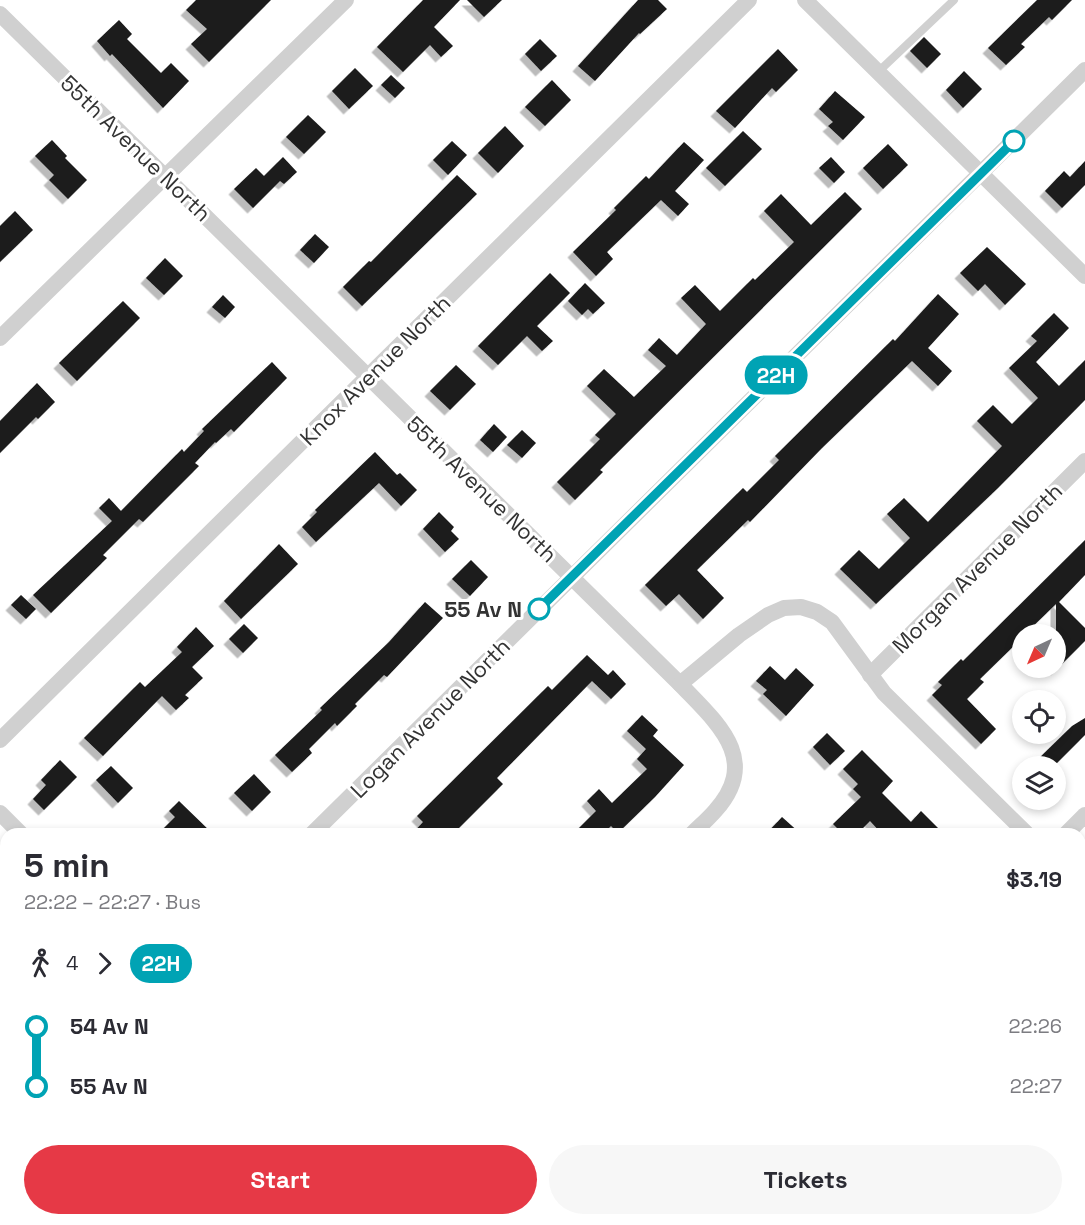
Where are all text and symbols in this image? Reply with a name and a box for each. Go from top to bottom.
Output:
street label: 55th Avenue North [55,69,217,227]
unlabelled marker [1003,130,1025,152]
street label: Knox Avenue North [294,289,456,451]
line badge: 22H [742,356,810,394]
text: 22H [757,362,795,389]
street label: 55th Avenue North [401,410,563,568]
street label: Morgan Avenue North [886,477,1068,659]
place label: 55 Av N [444,595,522,623]
marker: 55 Av N [528,598,550,620]
north arrow [1012,624,1066,678]
map controls [1012,624,1066,810]
street label: Logan Avenue North [344,632,516,804]
button: locate [1012,690,1066,744]
button: layers [1012,756,1066,810]
text: 5 min [24,845,109,887]
text: $3.19 [1006,865,1062,893]
text: 22:22 – 22:27 · Bus [24,889,201,915]
icon: walk [24,947,57,980]
icon: forward [88,947,121,980]
text: 4 [66,950,79,976]
text: 22H [142,950,180,977]
text: 54 Av N [70,1012,149,1040]
text: 22:26 [1009,1013,1062,1039]
text: 55 Av N [70,1072,148,1100]
text: 22:27 [1010,1073,1062,1099]
button: Start [24,1145,537,1214]
button: Tickets [549,1145,1062,1214]

